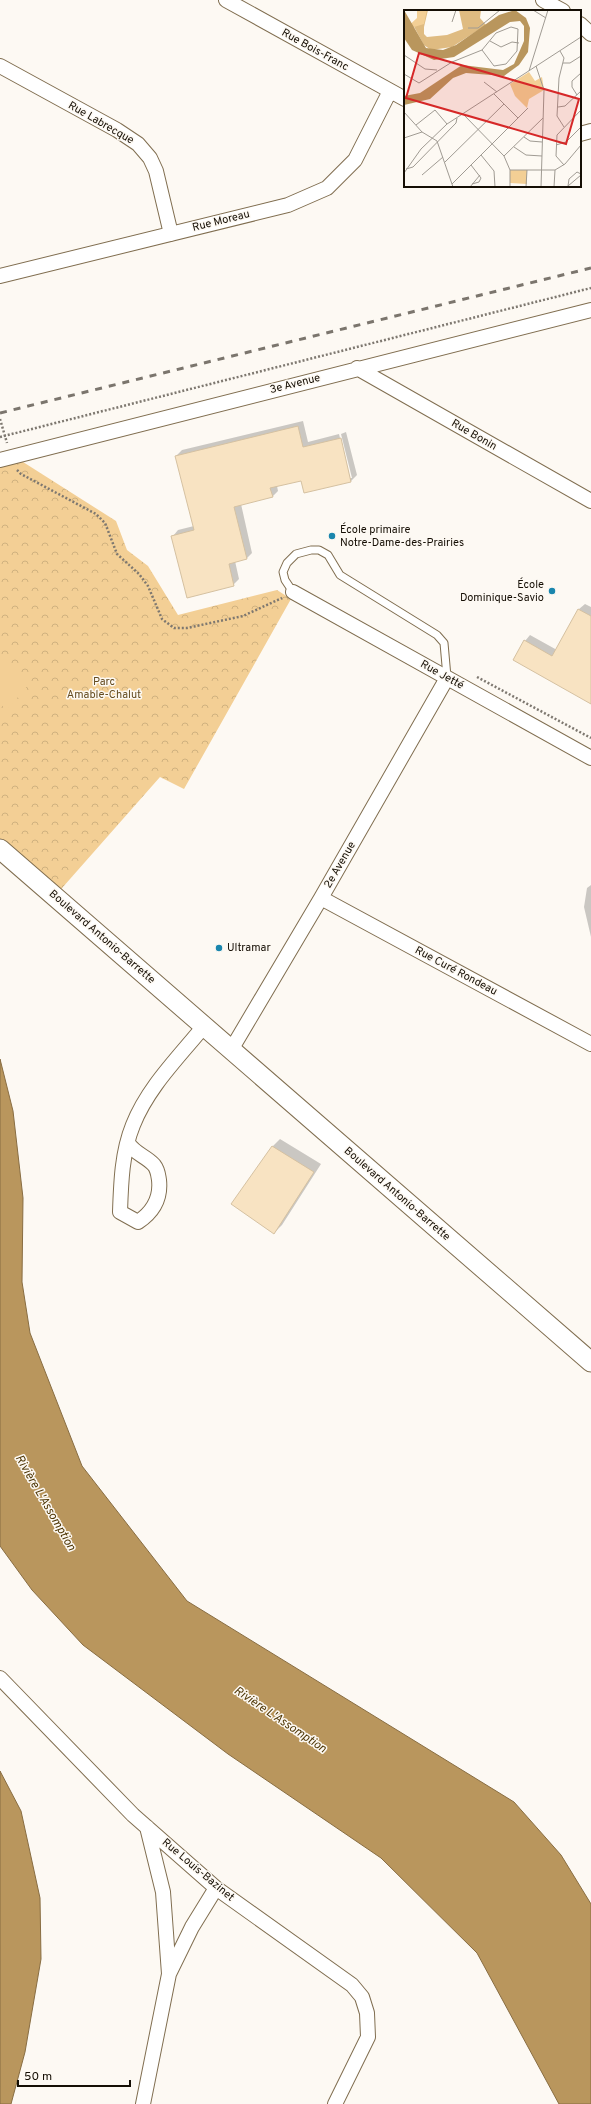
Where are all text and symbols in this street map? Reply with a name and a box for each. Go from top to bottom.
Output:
inset map [404,10,581,187]
street label: Rue Bois-Franc [279,26,351,74]
street label: Rue Labrecque [66,98,137,148]
street label: Rue Moreau [191,207,251,235]
street label: 3e Avenue [268,371,322,397]
street label: Rue Bonin [449,416,499,454]
place label: École primaire Notre-Dame-des-Prairies [340,522,464,550]
marker: École primaire Notre-Dame-des-Prairies [327,531,337,541]
place label: École Dominique-Savio [460,577,544,605]
marker: École Dominique-Savio [547,586,557,596]
street label: Rue Jetté [418,657,466,693]
park label: Parc Amable-Chalut [67,675,141,702]
street label: 2e Avenue [321,839,359,891]
street label: Boulevard Antonio-Barrette [46,887,158,987]
place label: Ultramar [227,941,271,955]
marker: Ultramar [214,943,224,953]
street label: Rue Curé Rondeau [412,943,500,999]
street label: Boulevard Antonio-Barrette [341,1144,453,1244]
water label: Rivière L'Assomption [11,1452,79,1554]
water label: Rivière L'Assomption [231,1683,330,1757]
street label: Rue Louis-Bazinet [159,1836,237,1904]
scale bar [18,2062,130,2088]
text: 50 m [24,2069,52,2085]

